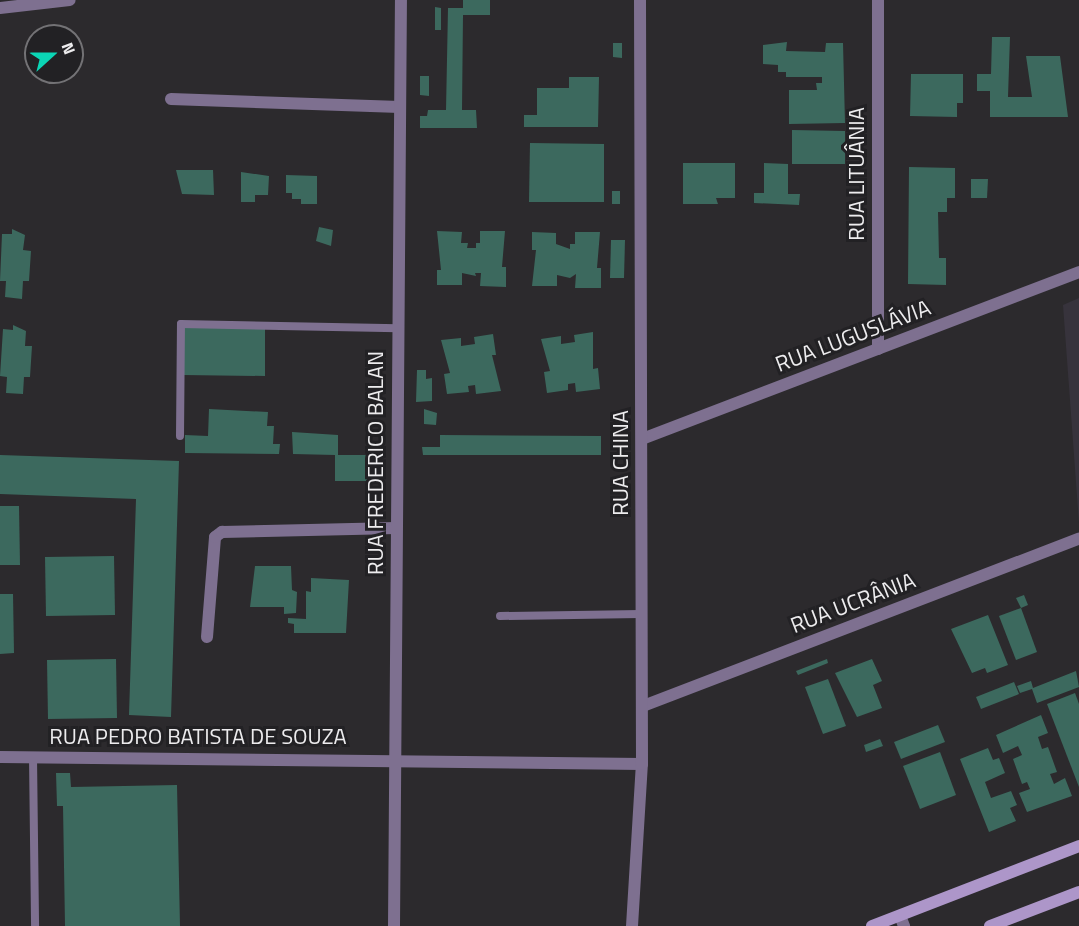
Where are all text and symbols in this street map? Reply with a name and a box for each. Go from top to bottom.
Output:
north arrow [24,24,84,84]
text: N [56,39,82,58]
street label: RUA LITUÂNIA [844,107,870,241]
street label: RUA LUGUSLÁVIA [772,294,934,378]
street label: RUA FREDERICO BALAN [363,351,389,575]
street label: RUA CHINA [608,410,634,516]
street label: RUA UCRÂNIA [787,567,919,639]
street label: RUA PEDRO BATISTA DE SOUZA [49,724,347,750]

